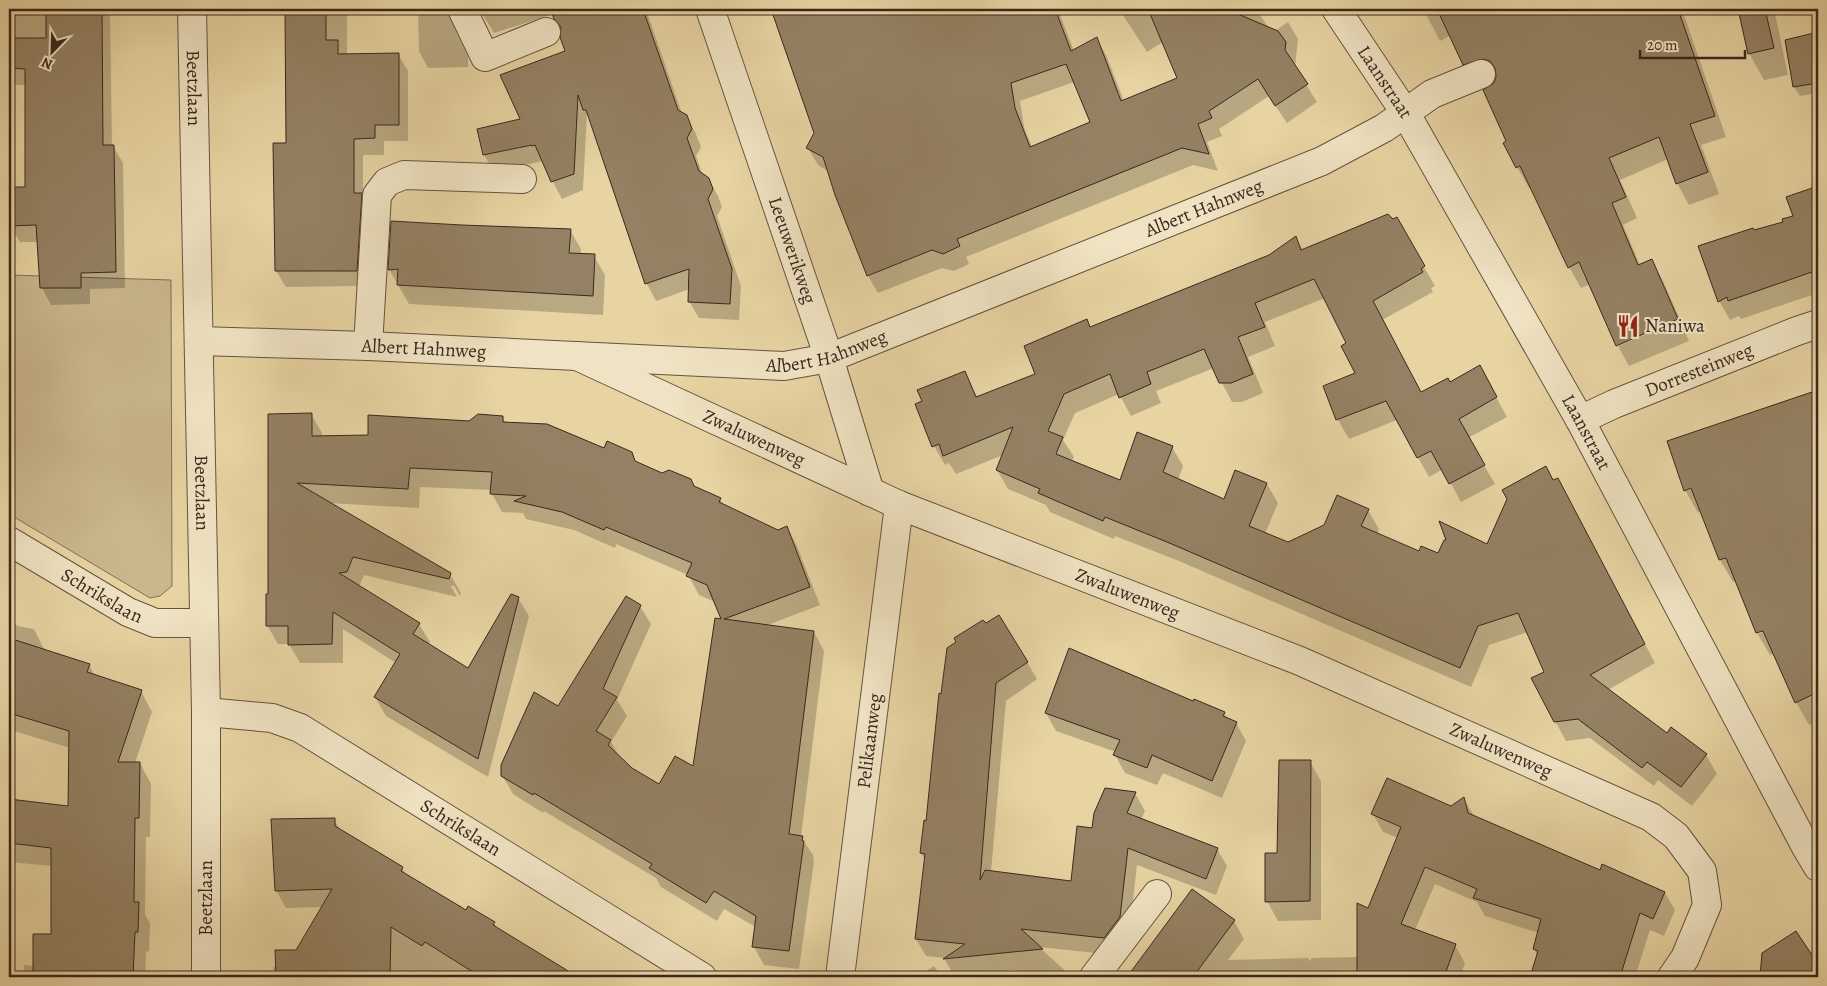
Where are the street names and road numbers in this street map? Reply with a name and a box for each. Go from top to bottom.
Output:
street label: Laanstraat [1351,41,1419,123]
street label: Beetzlaan [180,50,207,126]
street label: Albert Hahnweg [1140,173,1267,244]
street label: Leeuwerikweg [762,193,823,308]
street label: Albert Hahnweg [764,323,891,379]
street label: Albert Hahnweg [360,333,487,365]
street label: Dorresteinweg [1641,337,1757,403]
street label: Laanstraat [1555,390,1617,475]
street label: Zwaluwenweg [699,403,810,473]
street label: Beetzlaan [188,455,215,531]
street label: Schrikslaan [56,562,146,630]
street label: Zwaluwenweg [1072,562,1184,626]
street label: Pelikaanweg [851,691,888,790]
street label: Zwaluwenweg [1445,716,1557,785]
street label: Schrikslaan [415,793,506,862]
street label: Beetzlaan [193,860,219,936]

